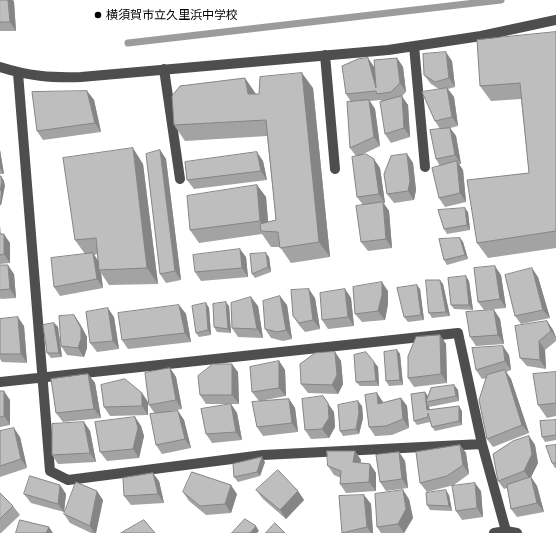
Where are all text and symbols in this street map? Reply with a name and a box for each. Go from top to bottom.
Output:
place label: 横須賀市立久里浜中学校 [106,8,238,22]
marker: 横須賀市立久里浜中学校 [93,10,103,20]

